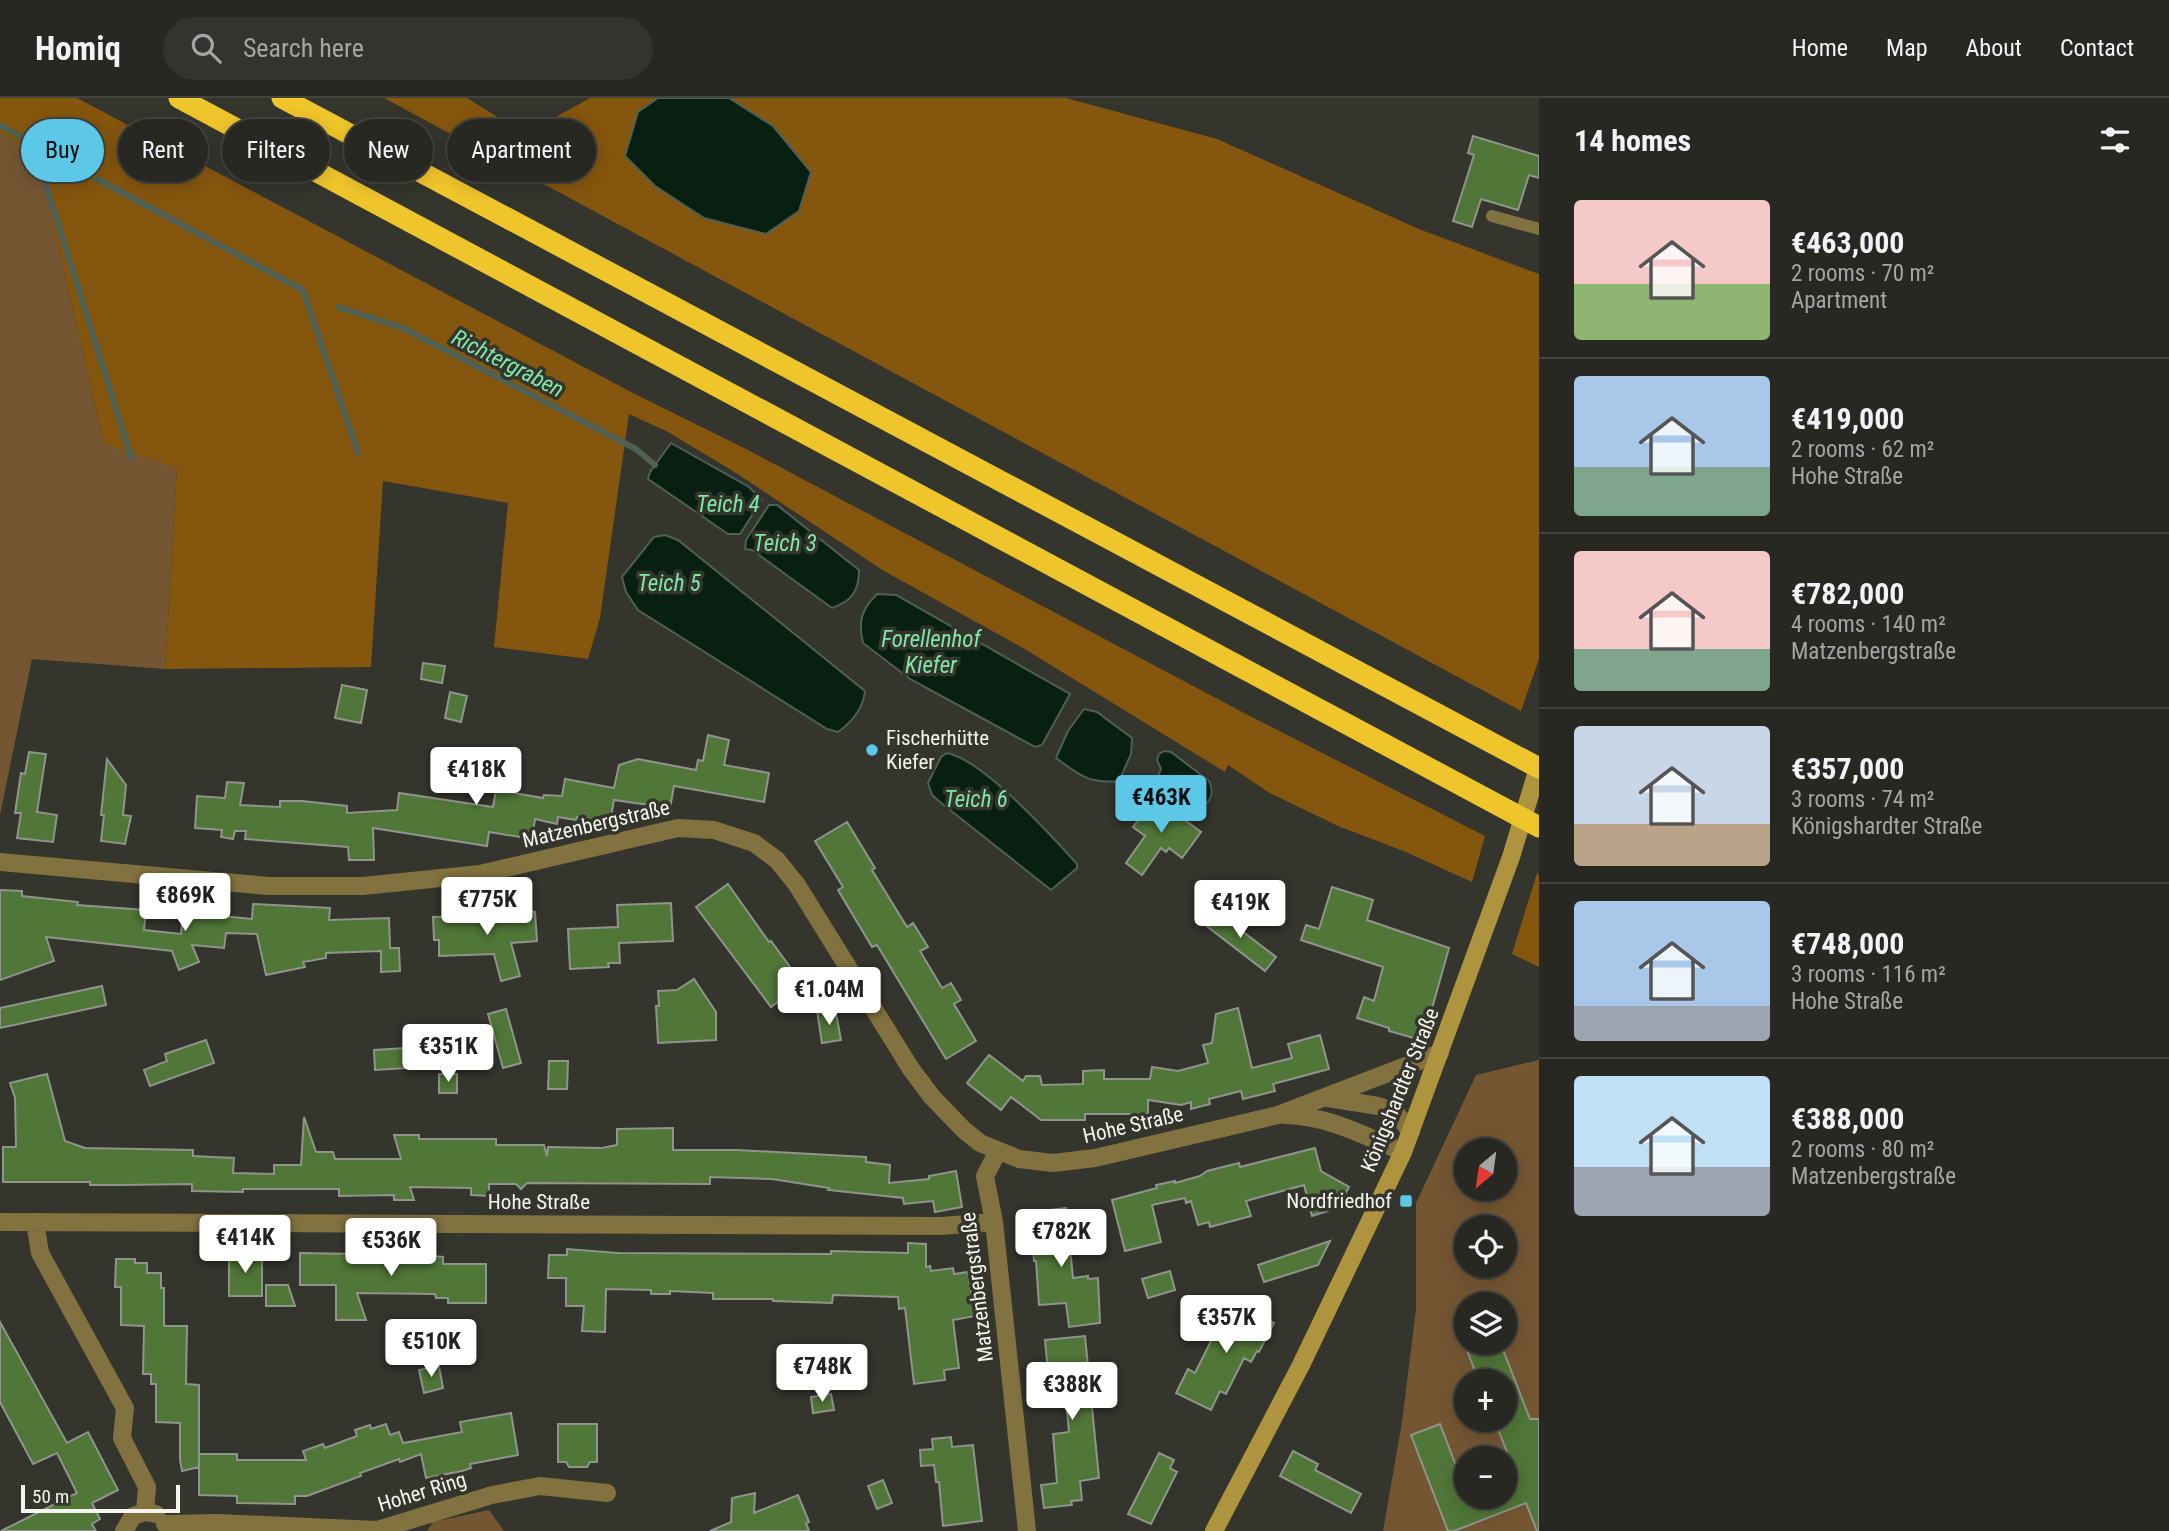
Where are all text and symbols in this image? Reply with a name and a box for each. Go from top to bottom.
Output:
search box [163,17,653,80]
text: Homiq [35,29,121,68]
icon: search [187,29,225,67]
text: Search here [243,33,364,63]
text: Home [1792,34,1848,62]
text: Map [1886,34,1928,62]
text: About [1966,34,2022,62]
text: Contact [2060,34,2134,62]
chip: Buy [21,119,104,182]
chip: Rent [118,119,208,182]
chip: Filters [222,119,330,182]
chip: New [344,119,433,182]
chip: Apartment [447,119,596,182]
icon: filters [2096,121,2134,159]
text: 14 homes [1574,123,1691,158]
text: €463,000 [1791,225,1904,260]
icon: home [1630,228,1714,312]
text: 2 rooms · 70 m² [1791,260,1934,287]
text: Apartment [1791,287,1887,314]
water label: Richtergraben [447,324,568,403]
text: €419,000 [1791,401,1904,436]
icon: home [1630,404,1714,488]
text: 2 rooms · 62 m² [1791,436,1934,463]
text: Hohe Straße [1791,463,1903,490]
water label: Teich 4 [696,491,760,518]
water label: Teich 3 [753,530,817,557]
water label: Teich 5 [637,570,702,597]
text: €782,000 [1791,576,1904,611]
icon: home [1630,579,1714,663]
text: 4 rooms · 140 m² [1791,611,1946,638]
water label: Forellenhof Kiefer [881,626,983,679]
text: Matzenbergstraße [1791,638,1956,665]
place label: Fischerhütte Kiefer [886,726,989,774]
marker: Fischerhütte Kiefer [864,742,880,758]
pin: €418K [427,748,525,807]
text: €357,000 [1791,751,1904,786]
icon: home [1630,754,1714,838]
text: €418K [446,756,506,783]
pin: €463K [1112,776,1210,835]
text: €463K [1131,784,1191,811]
water label: Teich 6 [944,786,1008,813]
text: 3 rooms · 74 m² [1791,786,1934,813]
street label: Matzenbergstraße [520,795,672,853]
text: Königshardter Straße [1791,813,1982,840]
pin: €869K [136,874,234,933]
pin: €775K [438,878,536,937]
pin: €419K [1191,880,1289,940]
text: €869K [155,882,215,909]
text: €775K [457,886,517,913]
text: €419K [1210,889,1270,916]
text: €748,000 [1791,926,1904,961]
icon: home [1630,929,1714,1013]
text: 3 rooms · 116 m² [1791,961,1946,988]
pin: €1.04M [772,968,886,1027]
text: €1.04M [794,976,864,1003]
text: Hohe Straße [1791,988,1903,1015]
street label: Königshardter Straße [1356,1004,1444,1175]
pin: €351K [399,1024,497,1084]
text: €351K [418,1033,478,1060]
text: €388,000 [1791,1101,1904,1136]
street label: Hohe Straße [1080,1102,1186,1148]
icon: home [1630,1104,1714,1188]
text: 2 rooms · 80 m² [1791,1136,1934,1163]
north arrow [1454,1138,1517,1200]
map controls [1454,1138,1517,1509]
text: Matzenbergstraße [1791,1163,1956,1190]
place label: Nordfriedhof [1286,1189,1392,1213]
street label: Hohe Straße [488,1190,590,1214]
marker: Nordfriedhof [1398,1193,1414,1209]
pin: €782K [1012,1210,1110,1269]
street label: Matzenbergstraße [956,1211,998,1363]
button: locate [1454,1215,1517,1278]
pin: €414K [196,1216,294,1275]
pin: €536K [342,1218,440,1278]
text: €782K [1031,1218,1091,1245]
text: €414K [215,1224,275,1251]
text: €536K [361,1227,421,1254]
button: layers [1454,1292,1517,1355]
pin: €357K [1177,1296,1275,1355]
text: €357K [1196,1304,1256,1331]
pin: €510K [382,1320,480,1379]
text: €510K [401,1328,461,1355]
pin: €748K [773,1344,871,1404]
text: €748K [792,1353,852,1380]
pin: €388K [1023,1362,1121,1422]
button: + [1454,1369,1517,1432]
text: €388K [1042,1371,1102,1398]
button: − [1454,1446,1517,1509]
street label: Hoher Ring [375,1467,469,1517]
scale bar [21,1482,180,1514]
text: 50 m [32,1485,69,1508]

